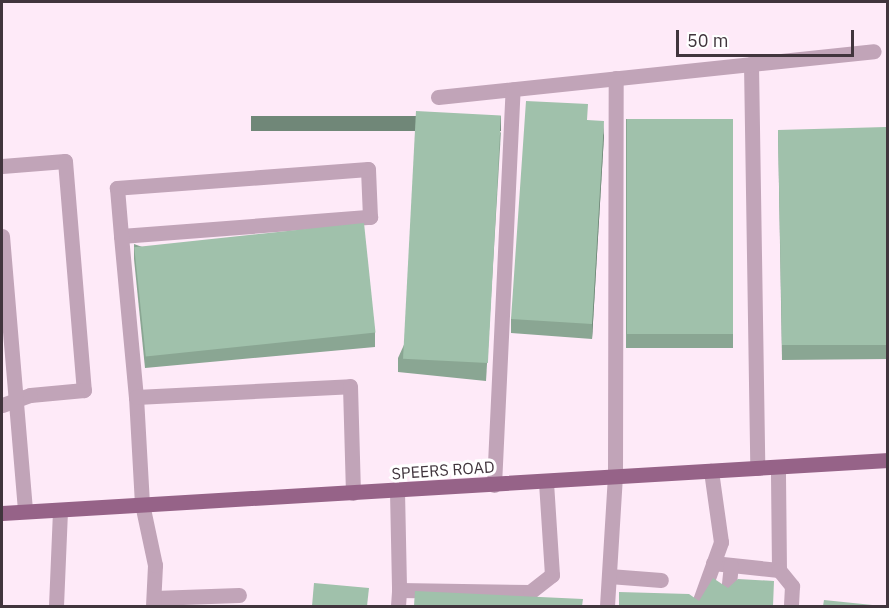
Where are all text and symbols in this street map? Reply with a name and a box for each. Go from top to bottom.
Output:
scale bar [679,18,858,56]
text: 50 m [687,29,729,52]
street label: SPEERS ROAD [391,457,495,483]

